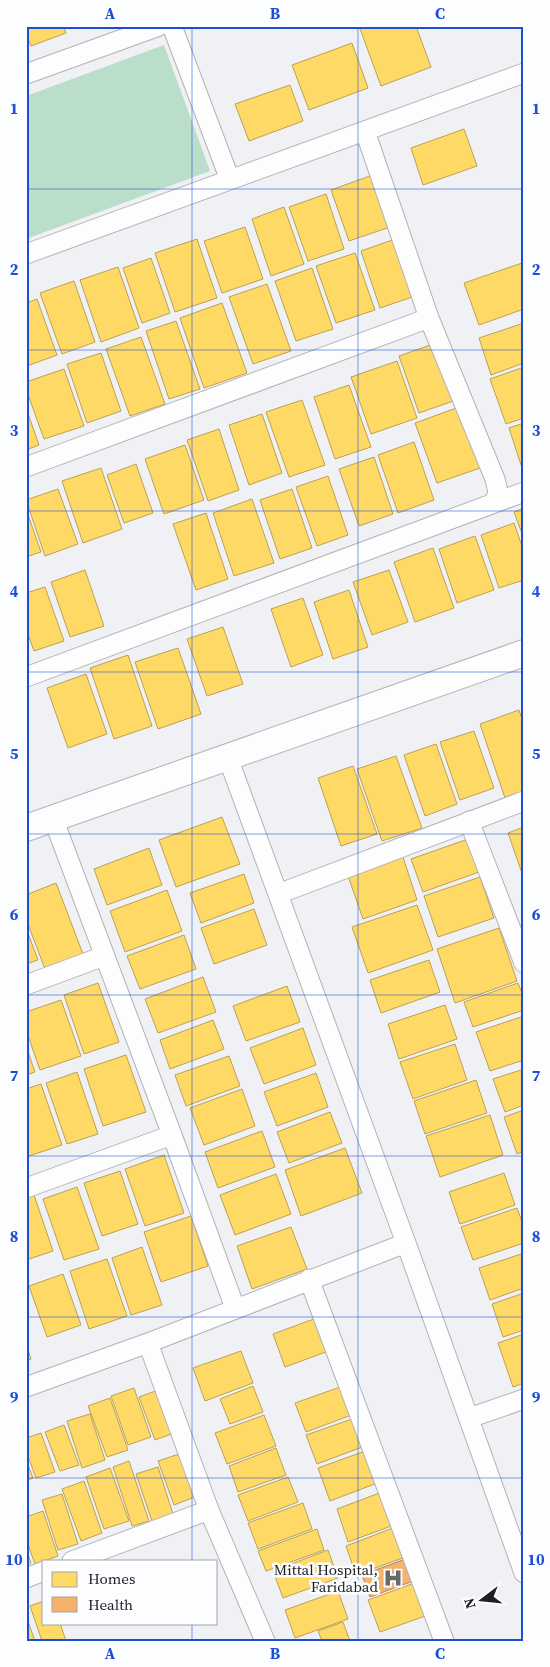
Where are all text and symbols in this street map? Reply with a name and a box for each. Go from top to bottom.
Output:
text: A [105,2,116,24]
text: B [270,2,281,24]
text: C [435,2,445,24]
text: 1 [10,97,18,119]
text: 1 [532,97,540,119]
text: 2 [10,258,19,280]
text: 2 [532,258,541,280]
text: 3 [10,419,19,441]
text: 3 [532,419,541,441]
text: 4 [10,580,19,602]
text: 4 [532,580,541,602]
text: 5 [10,742,19,764]
text: 5 [532,742,541,764]
text: 6 [10,903,19,925]
text: 6 [532,903,541,925]
text: 7 [10,1064,19,1086]
text: 7 [532,1064,541,1086]
text: 8 [10,1225,18,1247]
text: 8 [532,1225,540,1247]
text: 9 [10,1386,19,1408]
text: 9 [532,1386,541,1408]
text: 10 [5,1548,23,1570]
text: 10 [527,1548,545,1570]
place label: Mittal Hospital, Faridabad [274,1559,378,1597]
legend [42,1560,218,1624]
hospital icon: Mittal Hospital, Faridabad [382,1567,404,1589]
text: Homes [88,1568,135,1589]
north arrow [458,1574,508,1624]
text: Health [88,1594,133,1615]
text: N [458,1596,481,1611]
text: A [105,1642,116,1664]
text: B [270,1642,281,1664]
text: C [435,1642,445,1664]

